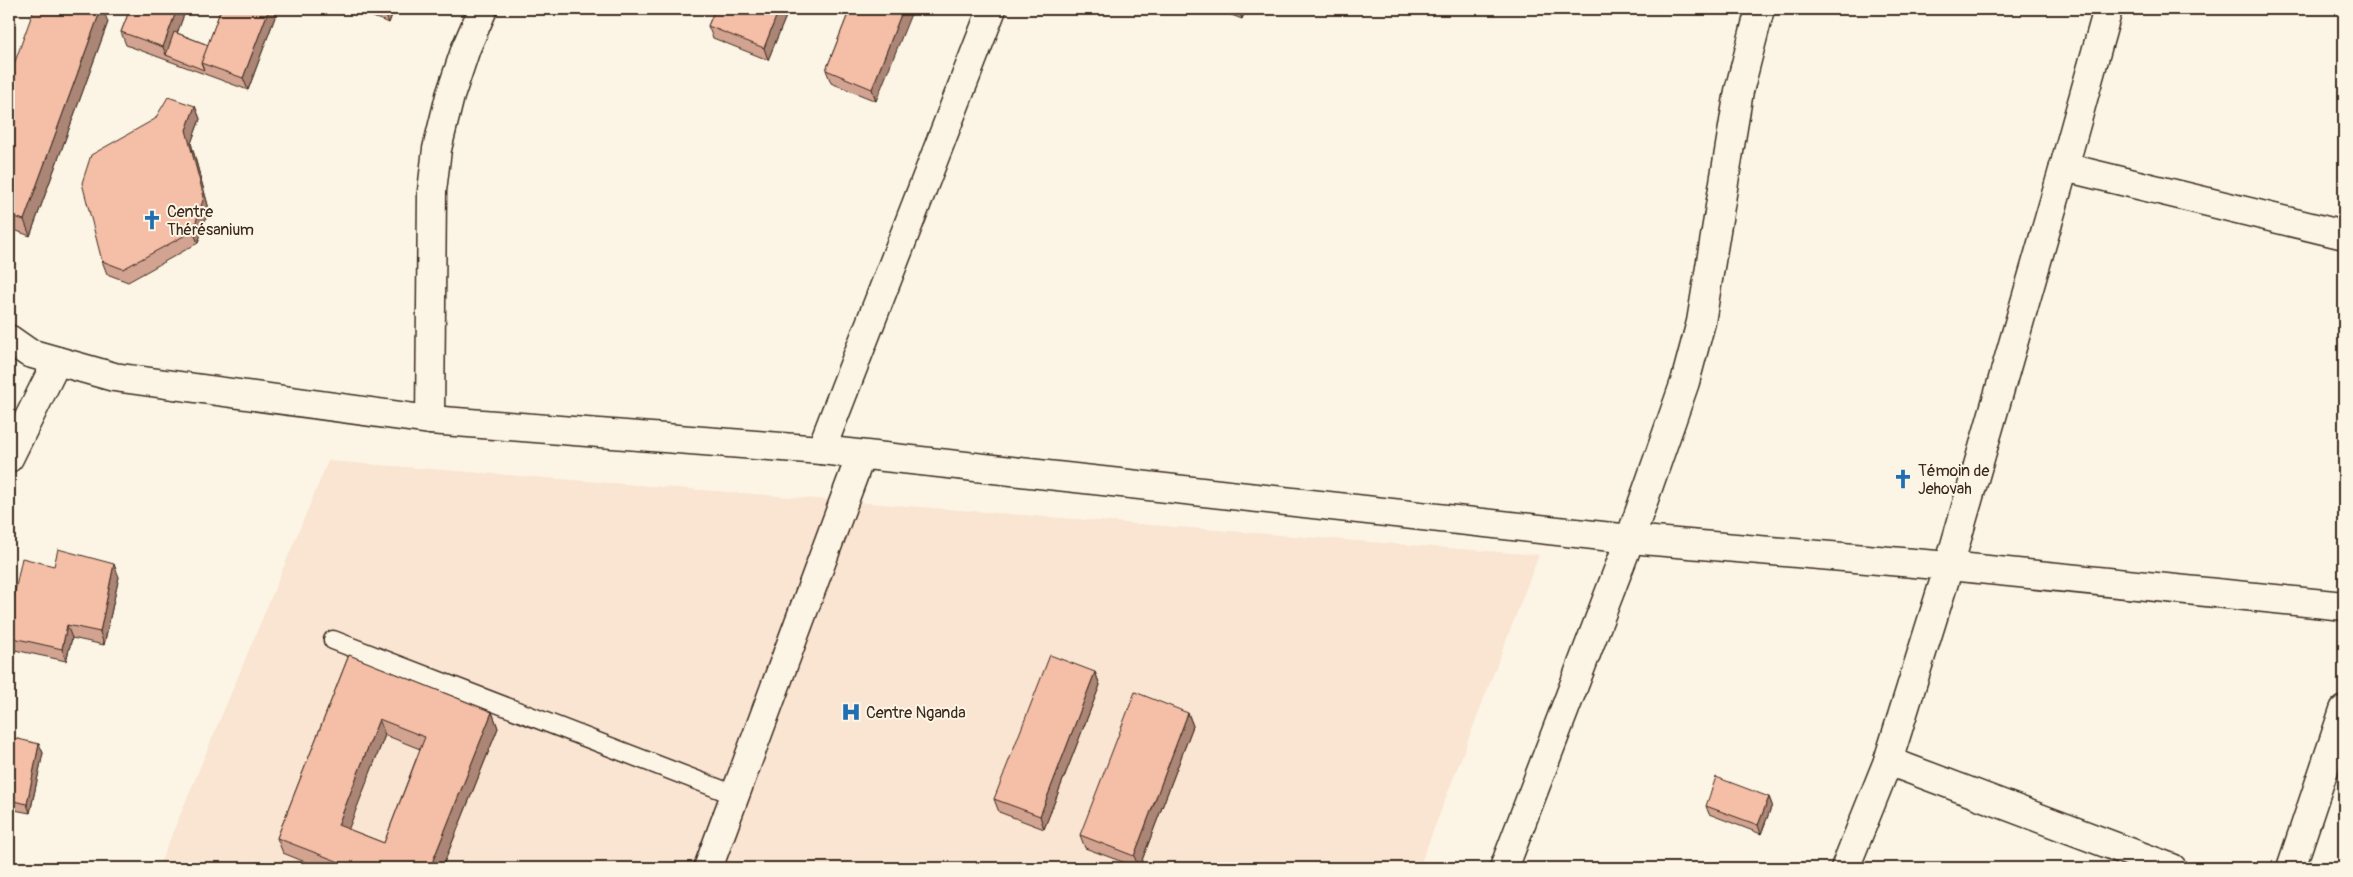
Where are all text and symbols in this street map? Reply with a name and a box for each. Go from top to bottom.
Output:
place label: Centre Thérésanium [167,202,254,240]
church icon: Centre Thérésanium [141,209,163,231]
place label: Témoin de Jehovah [1918,461,1989,499]
church icon: Témoin de Jehovah [1892,468,1914,490]
hospital icon: Centre Nganda [840,701,862,723]
place label: Centre Nganda [866,703,966,723]

